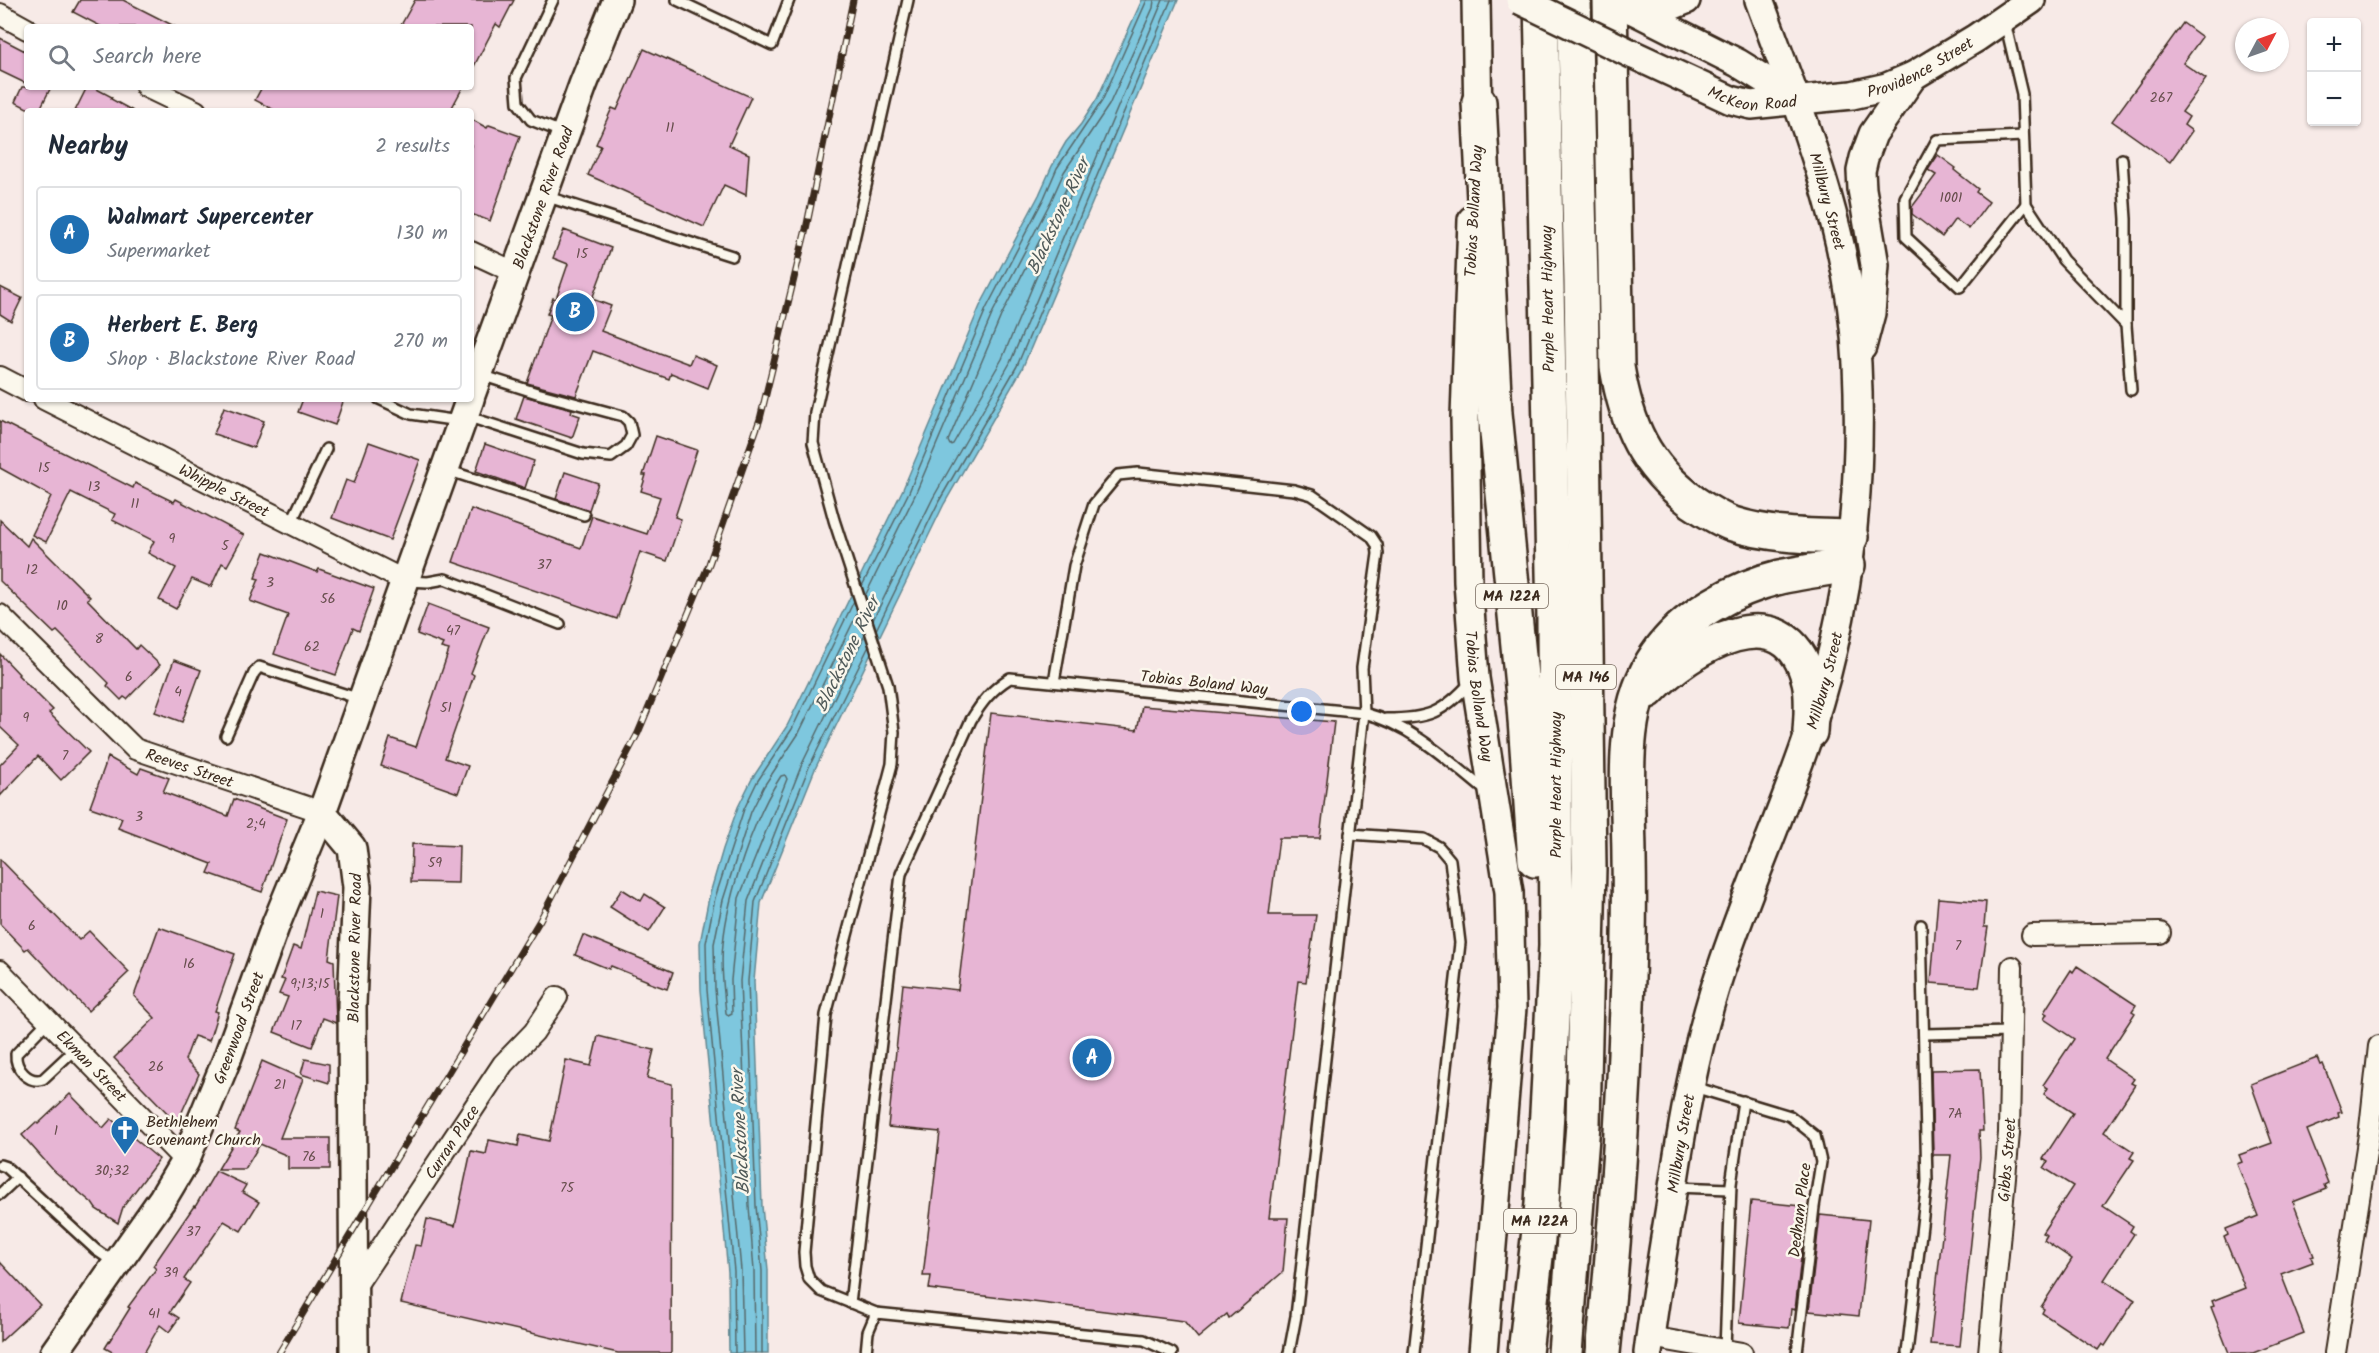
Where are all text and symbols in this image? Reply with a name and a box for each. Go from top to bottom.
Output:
north arrow [2235,18,2289,72]
map controls [2307,18,2361,126]
button: + [2307,18,2361,72]
search box [24,24,474,90]
street label: Providence Street [1865,31,1979,105]
text: Search here [93,40,201,75]
icon: search [45,41,78,74]
button: − [2307,72,2361,126]
street label: McKeon Road [1703,80,1799,119]
house number: 267 [2150,87,2173,109]
house number: 11 [666,117,674,139]
street label: Blackstone River Road [507,122,581,273]
text: Nearby [48,126,128,168]
text: 2 results [375,131,450,163]
street label: Tobias Bolland Way [1459,144,1490,278]
water label: Blackstone River [1020,150,1101,279]
street label: Millbury Street [1802,150,1852,254]
house number: 1001 [1940,187,1962,209]
text: Walmart Supercenter [107,201,313,236]
text: A [63,218,76,250]
text: 130 m [396,218,448,250]
street label: Purple Heart Highway [1535,225,1562,373]
text: Supermarket [107,236,210,268]
house number: 15 [576,243,589,265]
pin: B [556,290,594,334]
text: Herbert E. Berg [107,309,258,344]
text: B [63,326,76,358]
text: 270 m [393,326,448,358]
text: Shop · Blackstone River Road [107,344,355,376]
house number: 15 [38,457,51,479]
street label: Whipple Street [174,458,274,525]
house number: 13 [88,476,100,498]
house number: 11 [131,493,139,515]
house number: 9 [169,528,176,550]
house number: 5 [221,535,230,557]
house number: 37 [537,554,552,576]
house number: 12 [26,559,38,581]
house number: 3 [266,572,274,594]
road number: MA 122A [1476,584,1548,608]
house number: 56 [320,588,336,610]
water label: Blackstone River [808,589,891,717]
house number: 10 [56,595,68,617]
house number: 47 [446,620,461,642]
house number: 8 [95,628,104,650]
street label: Millbury Street [1800,629,1851,733]
street label: Tobias Bolland Way [1458,630,1499,764]
house number: 62 [304,636,320,658]
street label: Tobias Boland Way [1139,664,1269,703]
road number: MA 146 [1556,665,1616,689]
house number: 6 [125,666,133,688]
house number: 4 [174,681,182,703]
house number: 51 [440,697,452,719]
your location [1287,697,1316,726]
house number: 9 [23,707,30,729]
street label: Purple Heart Highway [1544,711,1569,858]
street label: Reeves Street [142,742,237,796]
house number: 7 [62,745,69,767]
house number: 3 [135,806,143,828]
house number: 2;4 [246,813,266,835]
house number: 59 [428,852,442,874]
street label: Blackstone River Road [342,872,369,1023]
house number: 1 [320,903,324,925]
house number: 6 [28,915,36,937]
house number: 7 [1955,935,1962,957]
house number: 16 [183,953,195,975]
street label: Greenwood Street [207,968,272,1088]
house number: 9;13;15 [290,973,331,995]
house number: 17 [291,1015,302,1037]
street label: Ekman Street [50,1025,133,1109]
pin: A [1072,1036,1112,1080]
house number: 26 [148,1056,164,1078]
water label: Blackstone River [724,1065,759,1195]
house number: 21 [274,1074,286,1096]
street label: Millbury Street [1661,1091,1703,1195]
street label: Curran Place [419,1100,487,1185]
house number: 7A [1948,1103,1962,1125]
place label: Bethlehem Covenant Church [146,1110,261,1153]
church icon: Bethlehem Covenant Church [109,1114,141,1156]
street label: Gibbs Street [1992,1117,2023,1203]
house number: 1 [54,1120,58,1142]
house number: 76 [302,1146,316,1168]
house number: 30;32 [94,1160,130,1182]
street label: Dedham Place [1782,1161,1819,1259]
house number: 75 [560,1177,575,1199]
road number: MA 122A [1504,1209,1576,1233]
house number: 37 [186,1221,201,1243]
house number: 39 [164,1262,179,1284]
house number: 41 [148,1303,160,1325]

